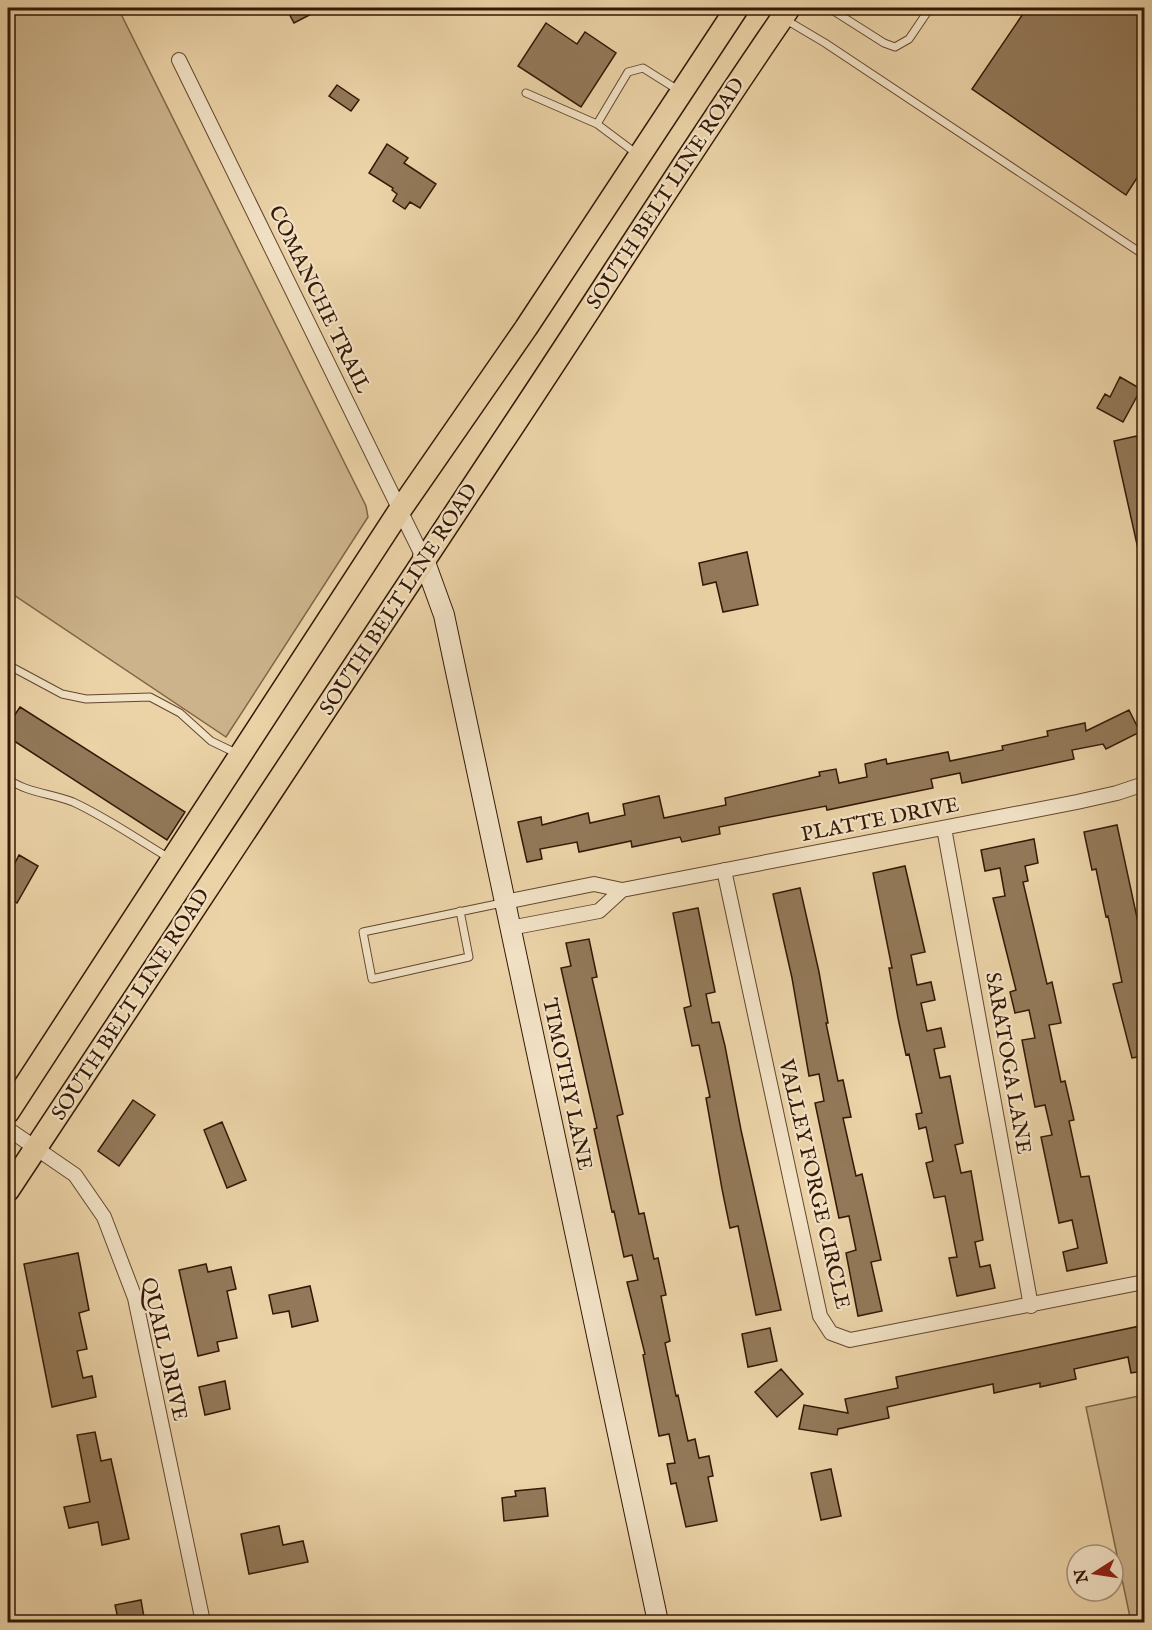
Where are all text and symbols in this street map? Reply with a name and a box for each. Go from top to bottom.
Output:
street label: SOUTH BELT LINE ROAD [581,73,751,315]
street label: COMANCHE TRAIL [261,201,376,398]
street label: SOUTH BELT LINE ROAD [314,479,484,721]
street label: PLATTE DRIVE [799,792,962,849]
street label: SOUTH BELT LINE ROAD [46,884,216,1126]
street label: SARATOGA LANE [978,970,1037,1156]
street label: TIMOTHY LANE [535,996,598,1173]
street label: VALLEY FORGE CIRCLE [771,1056,855,1312]
street label: QUAIL DRIVE [134,1275,193,1424]
north arrow [1065,1543,1125,1603]
text: N [1071,1567,1094,1586]

